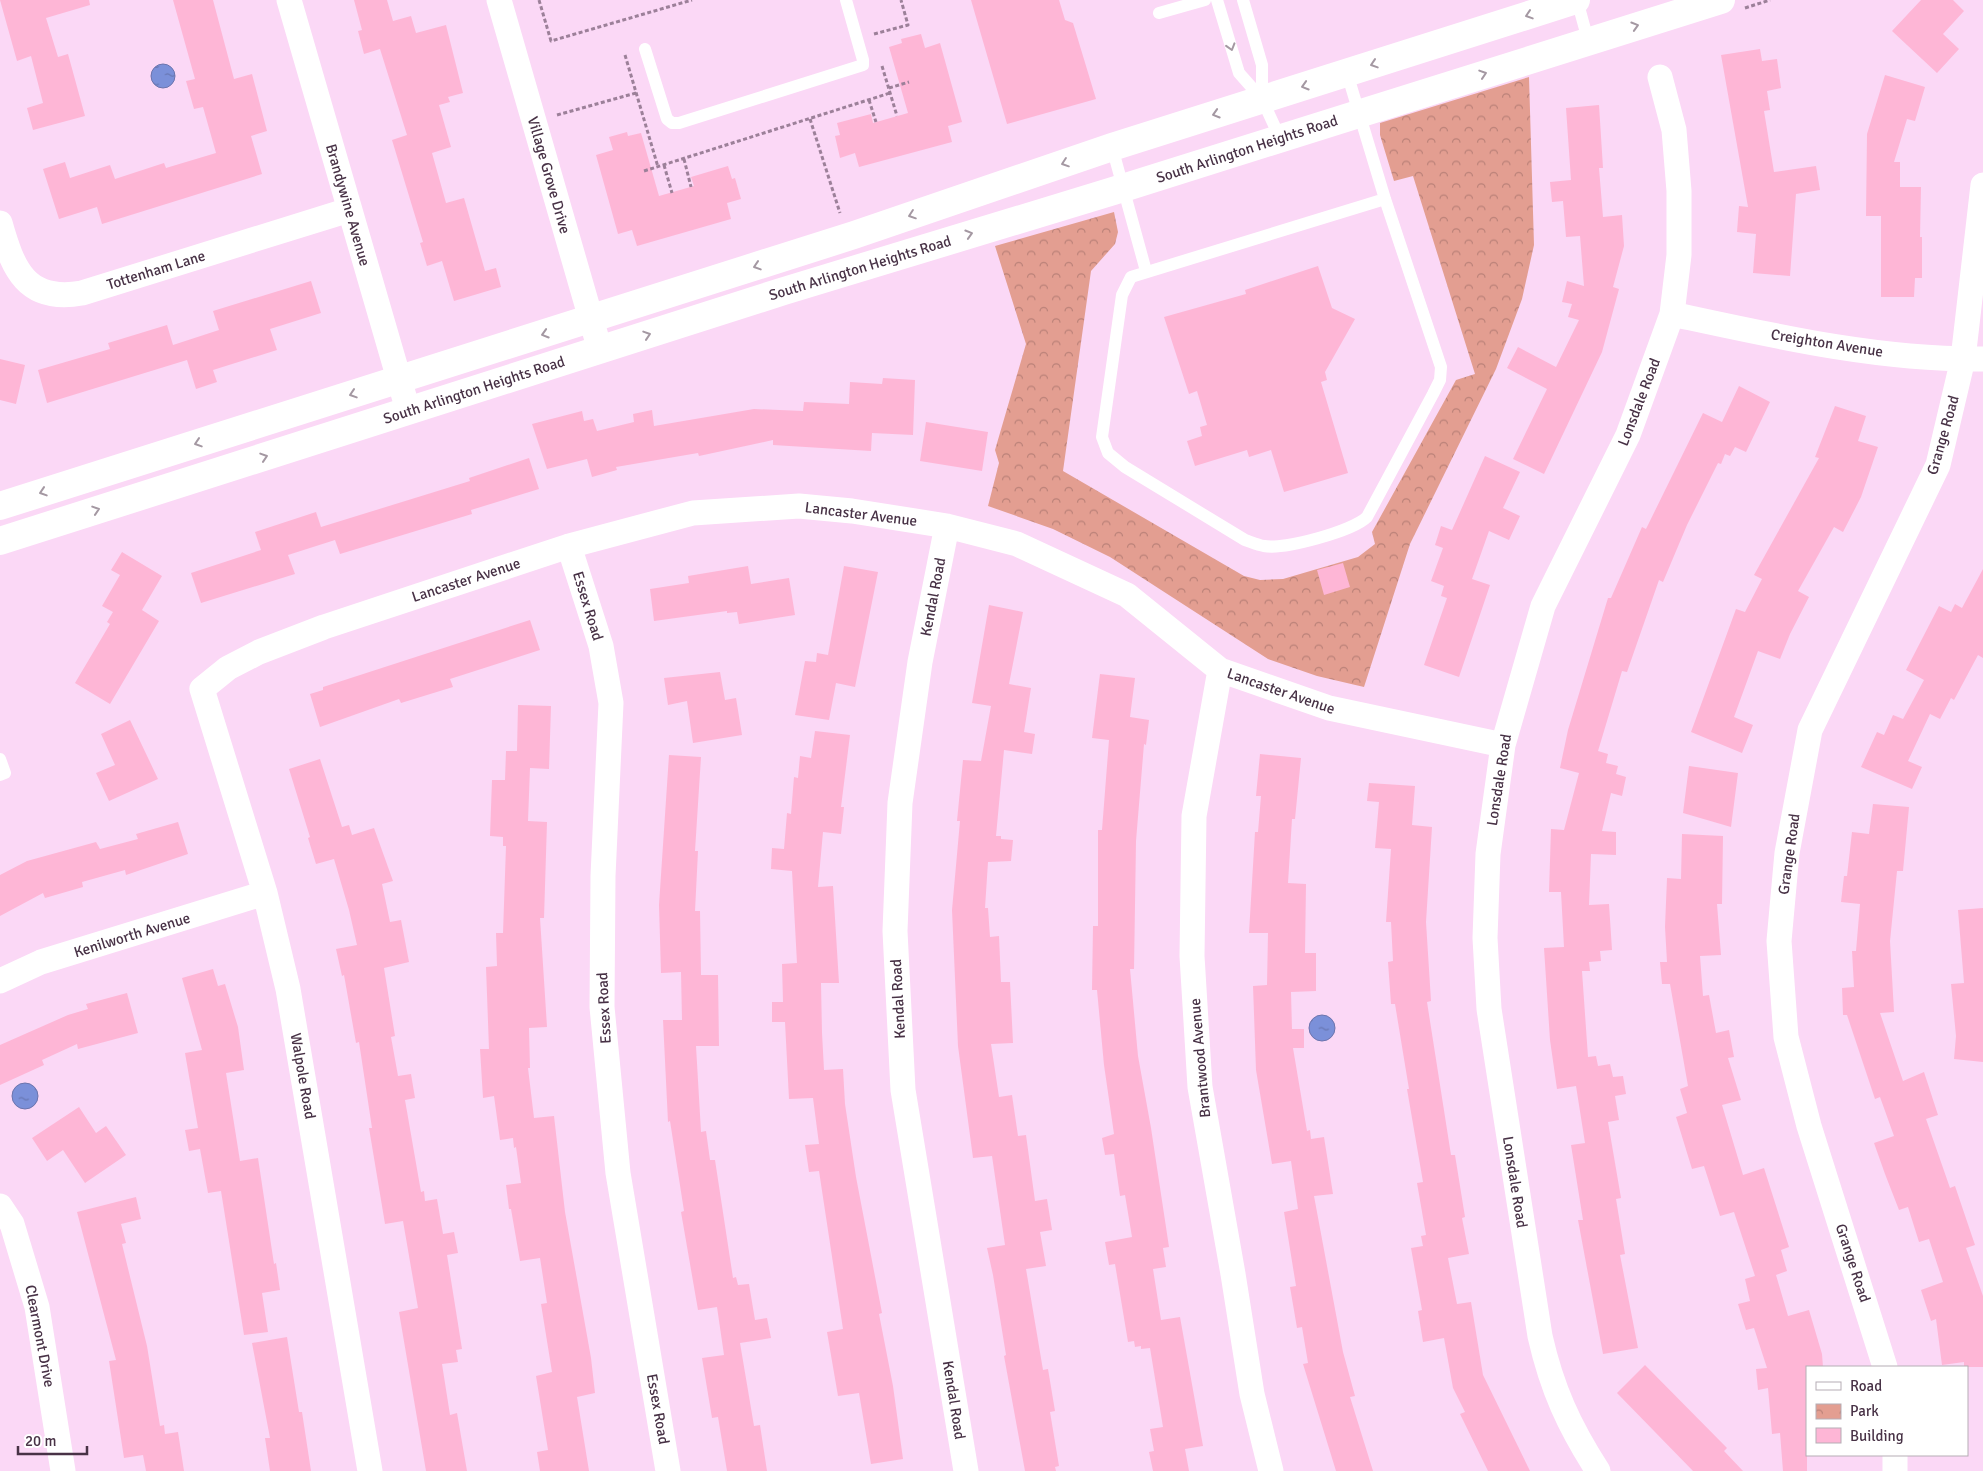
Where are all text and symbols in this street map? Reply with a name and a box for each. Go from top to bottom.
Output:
one-way arrow [1525,9,1534,19]
one-way arrow [1630,22,1638,32]
one-way arrow [1225,42,1235,50]
one-way arrow [1371,59,1379,69]
one-way arrow [1478,70,1486,80]
one-way arrow [1301,80,1309,90]
one-way arrow [1212,108,1220,118]
street label: South Arlington Heights Road [1154,111,1340,187]
street label: Village Grove Drive [524,114,574,236]
street label: Brandywine Avenue [322,142,374,268]
one-way arrow [1062,157,1070,167]
one-way arrow [908,209,916,219]
one-way arrow [964,230,973,240]
street label: South Arlington Heights Road [767,232,953,304]
street label: Tottenham Lane [105,247,207,293]
one-way arrow [754,260,762,270]
street label: Creighton Avenue [1770,325,1884,361]
one-way arrow [541,328,549,338]
one-way arrow [642,330,650,340]
street label: South Arlington Heights Road [381,352,567,428]
street label: Lonsdale Road [1614,355,1664,449]
one-way arrow [349,388,357,398]
street label: Grange Road [1923,393,1963,477]
one-way arrow [194,437,203,447]
one-way arrow [260,452,268,462]
one-way arrow [40,487,48,497]
street label: Lancaster Avenue [804,498,918,530]
one-way arrow [92,506,100,516]
street label: Lancaster Avenue [409,554,523,606]
street label: Kendal Road [917,556,949,638]
street label: Essex Road [569,569,607,643]
street label: Lancaster Avenue [1225,664,1337,718]
street label: Lonsdale Road [1483,733,1515,827]
street label: Grange Road [1774,812,1804,896]
street label: Kenilworth Avenue [72,909,192,961]
street label: Kendal Road [887,959,909,1039]
street label: Essex Road [593,972,615,1044]
street label: Brantwood Avenue [1186,998,1214,1118]
street label: Walpole Road [287,1032,319,1121]
street label: Lonsdale Road [1499,1135,1531,1229]
street label: Grange Road [1832,1221,1874,1305]
street label: Clearmont Drive [21,1283,59,1389]
street label: Kendal Road [939,1359,969,1441]
legend [1806,1366,1968,1456]
street label: Essex Road [643,1372,673,1446]
text: Road [1850,1377,1882,1395]
text: Park [1850,1402,1879,1420]
scale bar [18,1424,86,1456]
text: Building [1850,1427,1904,1445]
text: 20 m [25,1432,56,1450]

